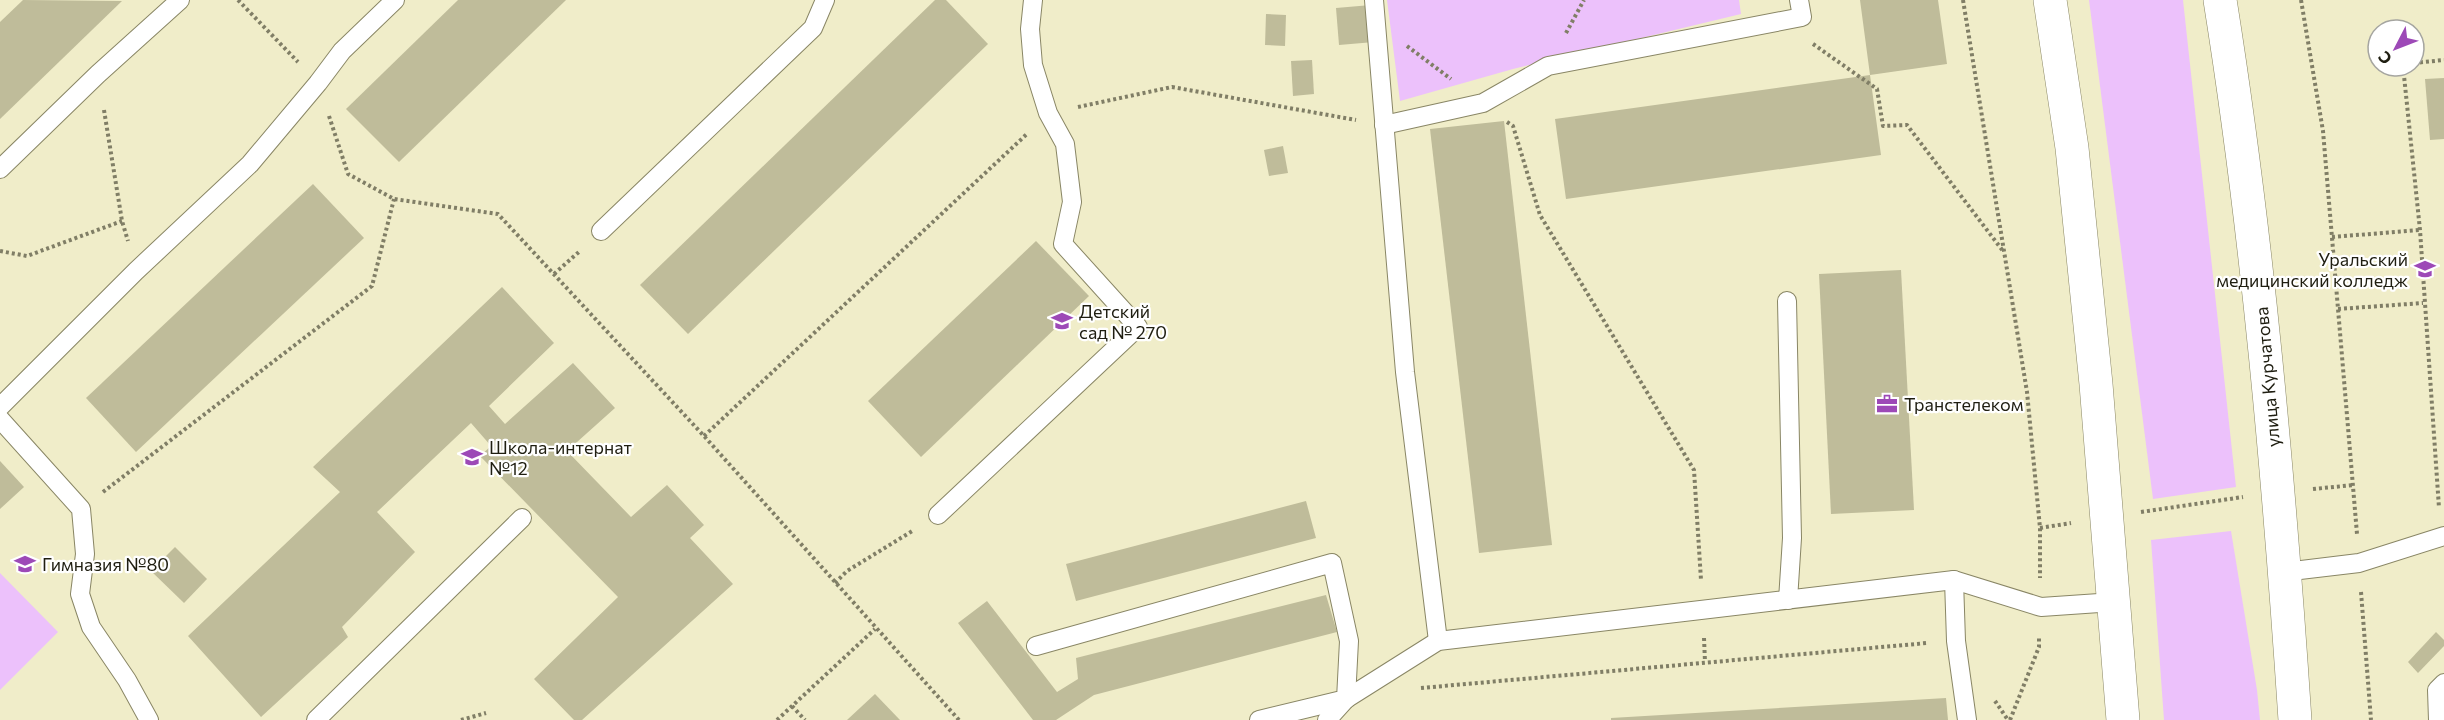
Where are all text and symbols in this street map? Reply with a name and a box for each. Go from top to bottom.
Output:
north arrow [2366,18,2426,78]
text: С [2374,48,2395,69]
place label: Уральский медицинский колледж [2216,248,2408,291]
school or university icon: Уральский медицинский колледж [2413,257,2437,281]
place label: Детский сад № 270 [1079,300,1167,343]
street label: улица Курчатова [2250,306,2284,448]
school or university icon: Детский сад № 270 [1050,309,1074,333]
office icon: Транстелеком [1875,392,1899,416]
place label: Транстелеком [1904,393,2024,415]
place label: Школа-интернат №12 [489,436,633,479]
school or university icon: Школа-интернат №12 [460,445,484,469]
school or university icon: Гимназия №80 [13,552,37,576]
place label: Гимназия №80 [42,553,169,575]

